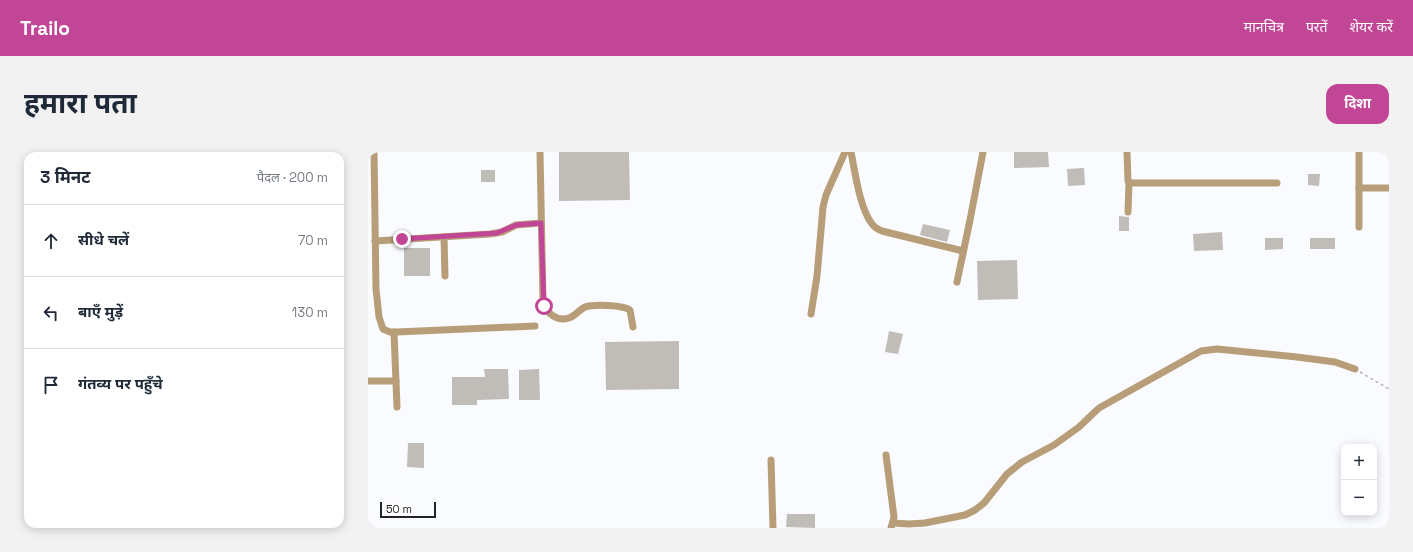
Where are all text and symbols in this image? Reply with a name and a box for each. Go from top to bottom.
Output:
text: Trailo [20,16,70,41]
text: मानचित्र [1244,18,1284,36]
text: परतें [1306,18,1328,36]
text: शेयर करें [1350,18,1393,36]
button: दिशा [1326,84,1389,124]
text: हमारा पता [24,85,137,121]
text: 3 मिनट [40,166,90,188]
text: पैदल · 200 m [257,169,328,186]
icon: ahead [40,230,62,252]
text: सीधे चलें [78,230,129,249]
route end [393,230,411,248]
text: 70 m [298,232,328,249]
route start [535,297,553,315]
icon: left [40,302,62,324]
text: बाएँ मुड़ें [78,302,123,321]
text: 130 m [292,304,328,321]
icon: arrive [40,374,62,396]
text: गंतव्य पर पहुँचे [78,374,163,393]
map controls [1341,444,1377,516]
button: + [1341,444,1377,480]
button: − [1341,480,1377,516]
scale bar [380,500,436,519]
text: 50 m [386,502,412,516]

